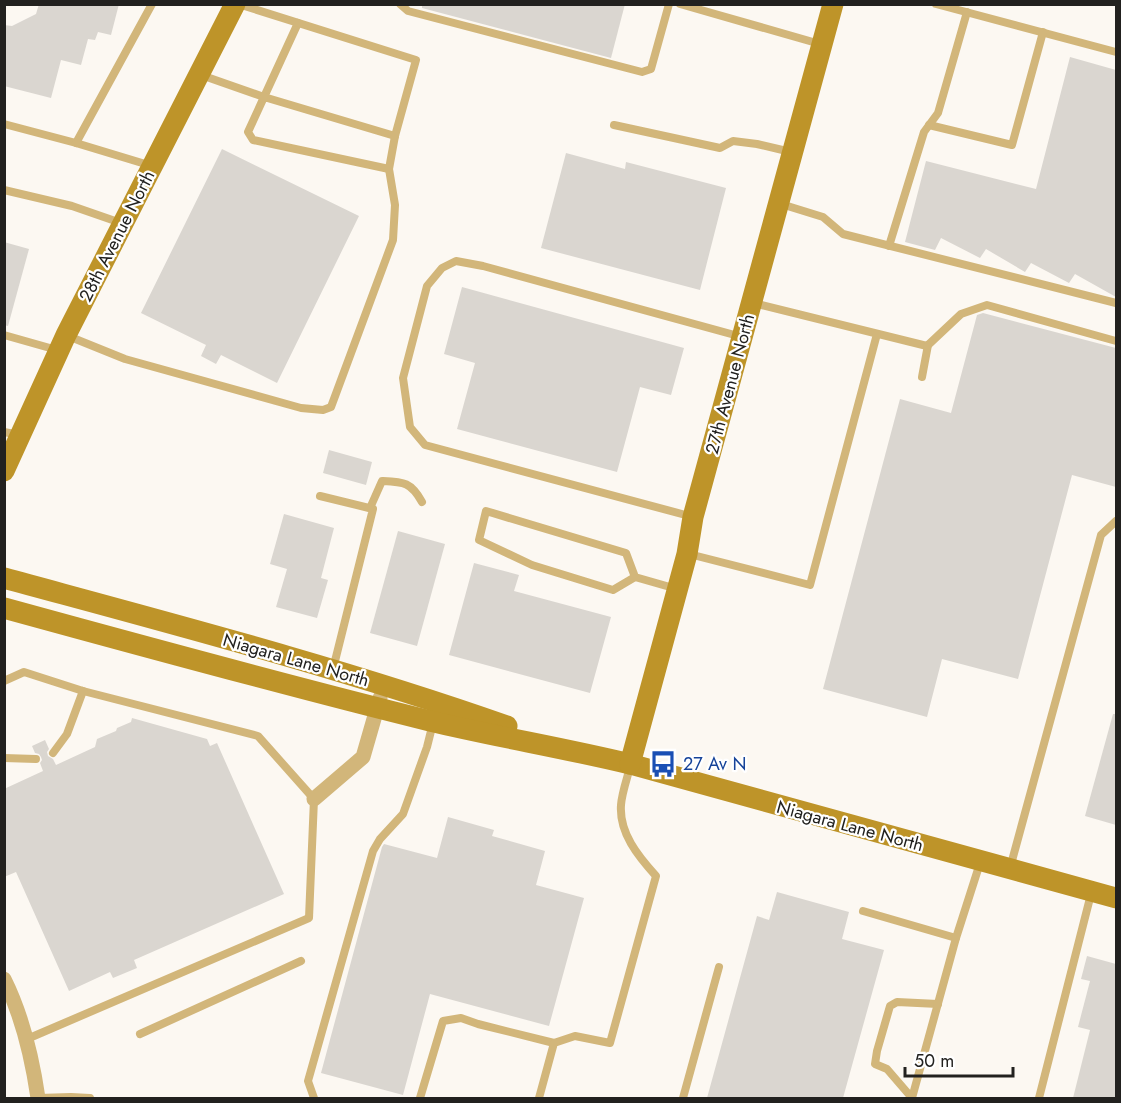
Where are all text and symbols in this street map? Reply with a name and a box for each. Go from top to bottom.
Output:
street label: 28th Avenue North [73,166,161,306]
street label: 27th Avenue North [699,311,761,457]
street label: Niagara Lane North [220,627,372,693]
bus stop icon: 27 Av N [648,749,678,779]
place label: 27 Av N [683,751,746,777]
street label: Niagara Lane North [774,794,926,858]
scale bar [905,1040,1013,1078]
text: 50 m [914,1048,954,1074]

